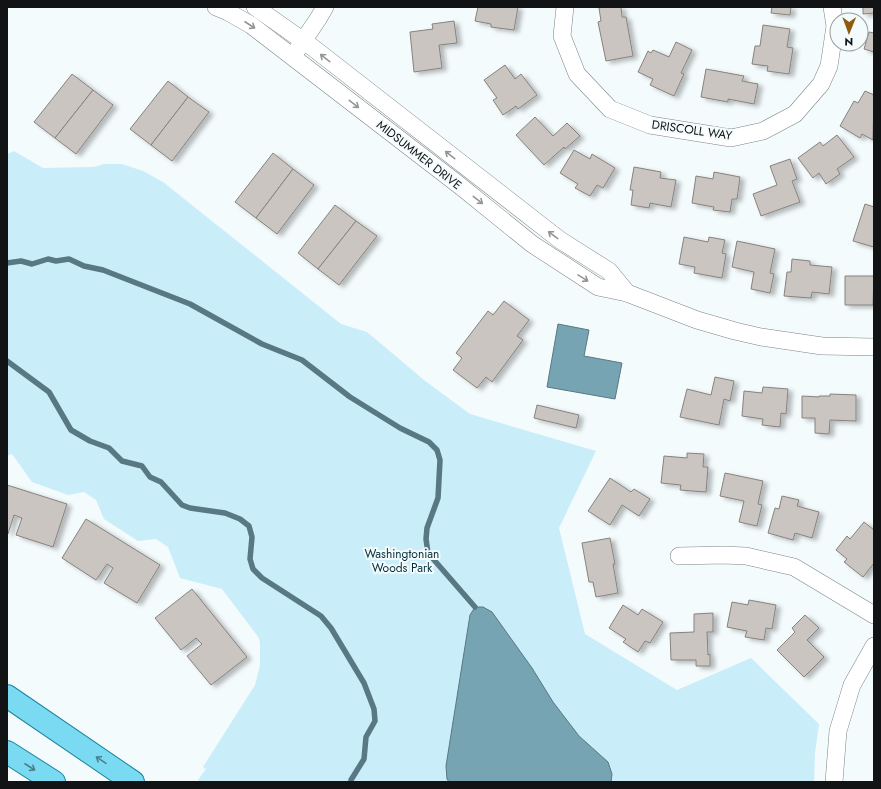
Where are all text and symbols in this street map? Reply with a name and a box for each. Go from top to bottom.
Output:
north arrow [829,12,869,52]
one-way arrow [244,22,256,30]
text: N [844,34,853,50]
one-way arrow [320,54,331,62]
one-way arrow [348,99,359,108]
street label: DRISCOLL WAY [651,115,734,145]
street label: MIDSUMMER DRIVE [373,116,465,194]
one-way arrow [444,151,455,159]
one-way arrow [473,196,484,205]
one-way arrow [547,230,558,239]
one-way arrow [577,274,589,282]
park label: Washingtonian Woods Park [365,545,439,577]
one-way arrow [96,756,107,764]
one-way arrow [24,763,35,771]

